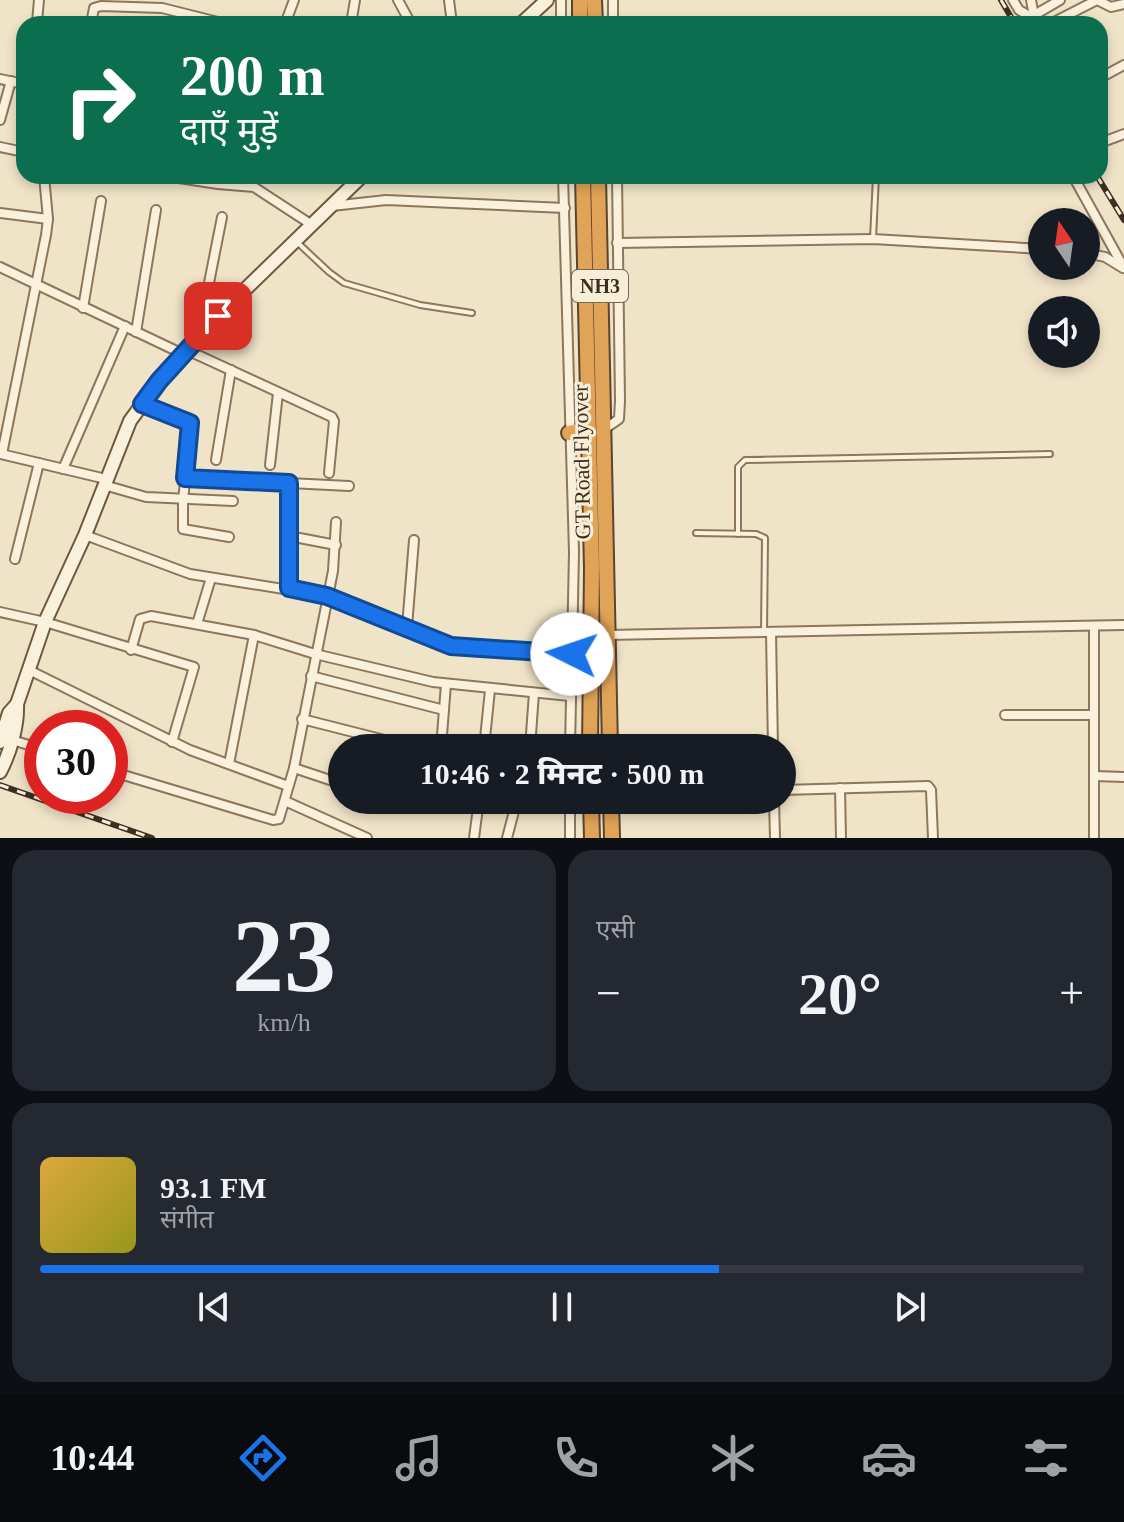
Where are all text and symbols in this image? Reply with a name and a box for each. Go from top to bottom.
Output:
text: 200 m [180,45,325,107]
icon: right [48,48,152,152]
text: दाएँ मुड़ें [180,111,278,151]
north arrow [1028,208,1100,280]
map controls [1028,208,1100,368]
road number: NH3 [572,270,628,302]
pin [184,282,252,350]
icon: arrive [196,294,240,338]
button: sound [1028,296,1100,368]
street label: GT Road Flyover [568,384,595,540]
position arrow [530,612,614,696]
speed limit sign: 30 [24,710,128,814]
text: 10:46 · 2 मिनट · 500 m [420,757,704,790]
text: 23 [232,898,336,1013]
text: एसी [596,915,635,944]
text: 20° [798,961,882,1027]
text: − [596,969,621,1018]
text: + [1059,969,1084,1018]
text: km/h [257,1008,311,1037]
text: 93.1 FM [160,1171,267,1204]
text: संगीत [160,1205,214,1234]
icon: previous [192,1285,236,1329]
icon: pause [540,1285,584,1329]
icon: next [888,1285,932,1329]
icon: directions [235,1430,291,1486]
icon: music [391,1430,447,1486]
icon: phone [548,1430,604,1486]
icon: climate [705,1430,761,1486]
icon: car [861,1430,917,1486]
icon: filters [1018,1430,1074,1486]
text: 10:44 [50,1438,134,1478]

